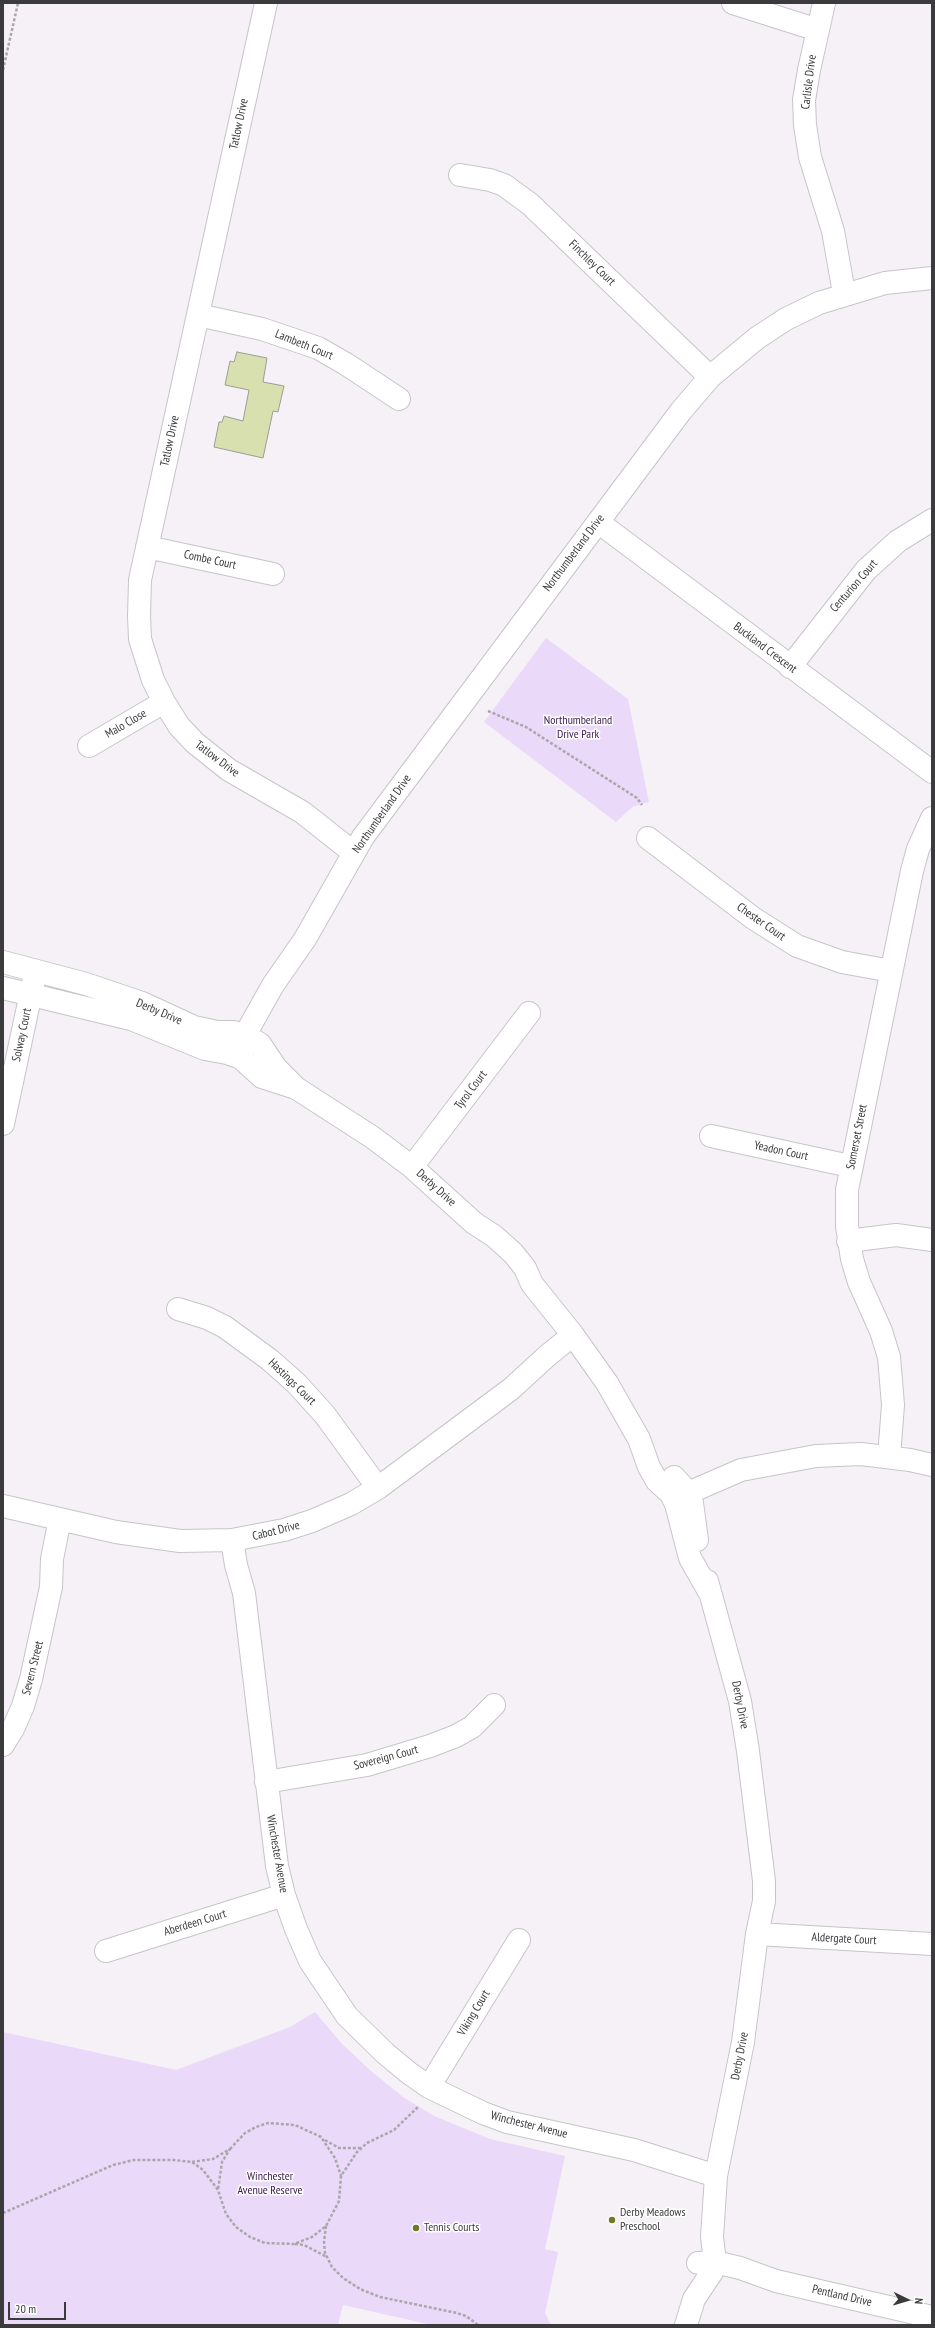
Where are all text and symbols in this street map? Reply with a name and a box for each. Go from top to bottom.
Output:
street label: Carlisle Drive [799,54,819,110]
street label: Tatlow Drive [227,97,251,151]
street label: Finchley Court [566,237,618,289]
street label: Lambeth Court [273,327,335,363]
street label: Tatlow Drive [158,414,182,468]
street label: Northumberland Drive [540,512,608,594]
street label: Combe Court [182,547,238,573]
street label: Centurion Court [827,557,881,615]
street label: Buckland Crescent [730,619,800,677]
street label: Malo Close [103,706,149,742]
park label: Northumberland Drive Park [544,714,612,742]
street label: Tatlow Drive [192,738,242,780]
street label: Northumberland Drive [350,772,414,856]
street label: Chester Court [734,900,788,944]
street label: Derby Drive [134,996,184,1028]
street label: Solway Court [9,1007,35,1063]
street label: Tyrol Court [452,1068,490,1112]
street label: Somerset Street [844,1103,870,1171]
street label: Yeadon Court [753,1138,809,1164]
street label: Derby Drive [413,1166,459,1210]
street label: Hastings Court [265,1356,319,1408]
street label: Cabot Drive [251,1518,301,1544]
street label: Severn Street [19,1639,47,1697]
street label: Derby Drive [728,1680,752,1730]
street label: Sovereign Court [352,1742,420,1774]
street label: Winchester Avenue [263,1814,291,1894]
street label: Aberdeen Court [162,1907,228,1939]
street label: Aldergate Court [811,1930,877,1948]
street label: Viking Court [455,1988,493,2038]
street label: Derby Drive [728,2031,752,2081]
street label: Winchester Avenue [489,2108,569,2142]
park label: Winchester Avenue Reserve [237,2170,303,2198]
place label: Derby Meadows Preschool [620,2206,685,2234]
marker: Derby Meadows Preschool [607,2215,617,2225]
place label: Tennis Courts [424,2221,479,2235]
marker: Tennis Courts [411,2223,421,2233]
north arrow [887,2280,927,2320]
street label: Pentland Drive [811,2282,873,2310]
scale bar [10,2294,68,2320]
text: N [912,2297,926,2305]
text: 20 m [15,2301,36,2316]

